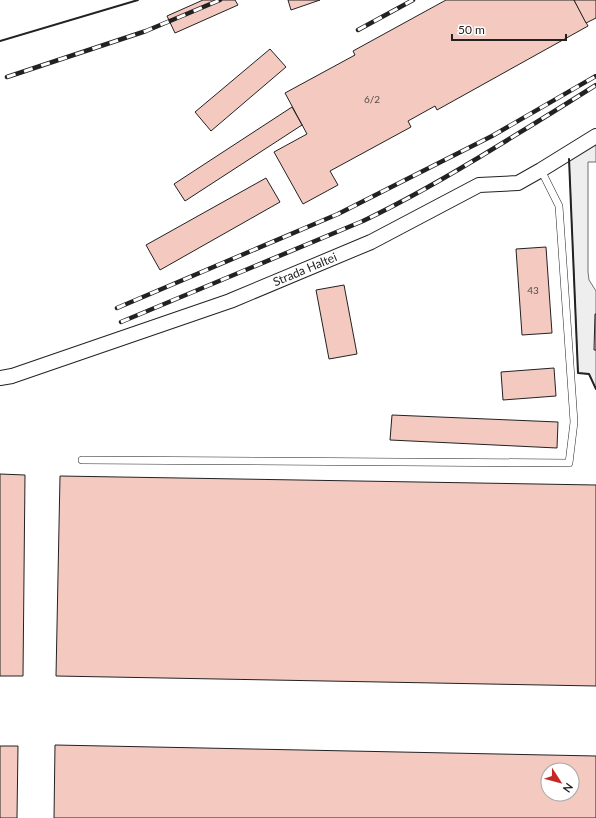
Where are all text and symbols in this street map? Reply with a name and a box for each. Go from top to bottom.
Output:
scale bar [452,16,566,42]
text: 50 m [458,22,485,37]
house number: 6/2 [364,93,380,105]
street label: Strada Haltei [271,249,339,289]
house number: 43 [527,284,539,296]
north arrow [540,762,580,802]
text: N [561,781,576,795]

